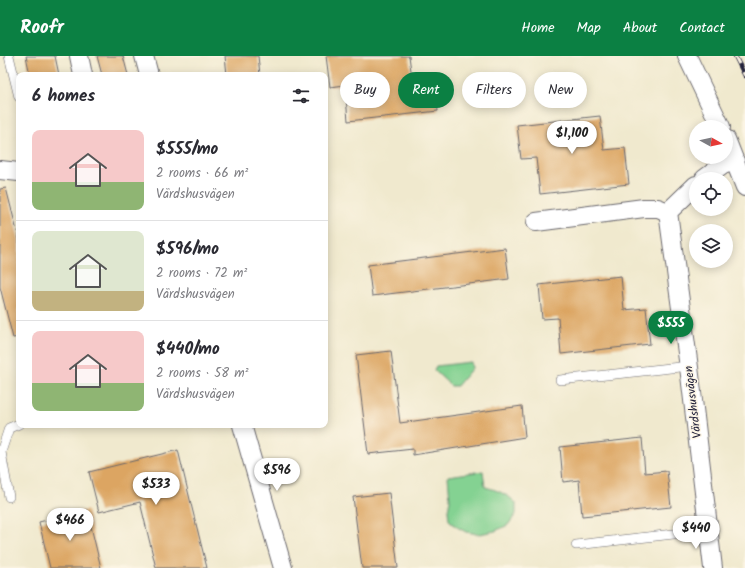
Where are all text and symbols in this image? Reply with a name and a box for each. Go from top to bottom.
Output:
text: Roofr [20,13,64,43]
text: Home [521,17,555,39]
text: Map [577,17,601,39]
text: About [623,17,657,39]
text: Contact [679,17,725,39]
chip: Buy [340,72,390,108]
chip: Rent [398,72,454,108]
chip: Filters [462,72,526,108]
chip: New [534,72,587,108]
text: 6 homes [32,83,95,110]
icon: filters [290,85,312,107]
north arrow [689,120,733,164]
map controls [689,120,733,268]
pin: $1,100 [539,121,605,155]
text: $1,100 [556,123,588,144]
text: $555/mo [156,136,218,163]
icon: home [64,146,112,194]
text: 2 rooms · 66 m² [156,163,248,184]
button: locate [689,172,733,216]
text: Värdshusvägen [156,184,235,205]
button: layers [689,224,733,268]
text: $596/mo [156,236,219,263]
icon: home [64,247,112,295]
text: 2 rooms · 72 m² [156,263,247,284]
text: Värdshusvägen [156,284,235,305]
pin: $555 [647,311,695,345]
text: $555 [657,313,685,334]
text: $440/mo [156,336,220,363]
icon: home [64,347,112,395]
text: 2 rooms · 58 m² [156,363,249,384]
street label: Värdshusvägen [679,365,707,439]
text: Värdshusvägen [156,384,235,405]
pin: $596 [253,458,301,492]
text: $596 [263,460,291,481]
pin: $533 [132,472,180,506]
text: $533 [142,474,170,495]
pin: $466 [46,508,94,542]
text: $466 [56,510,84,531]
pin: $440 [672,516,720,550]
text: $440 [682,518,710,539]

